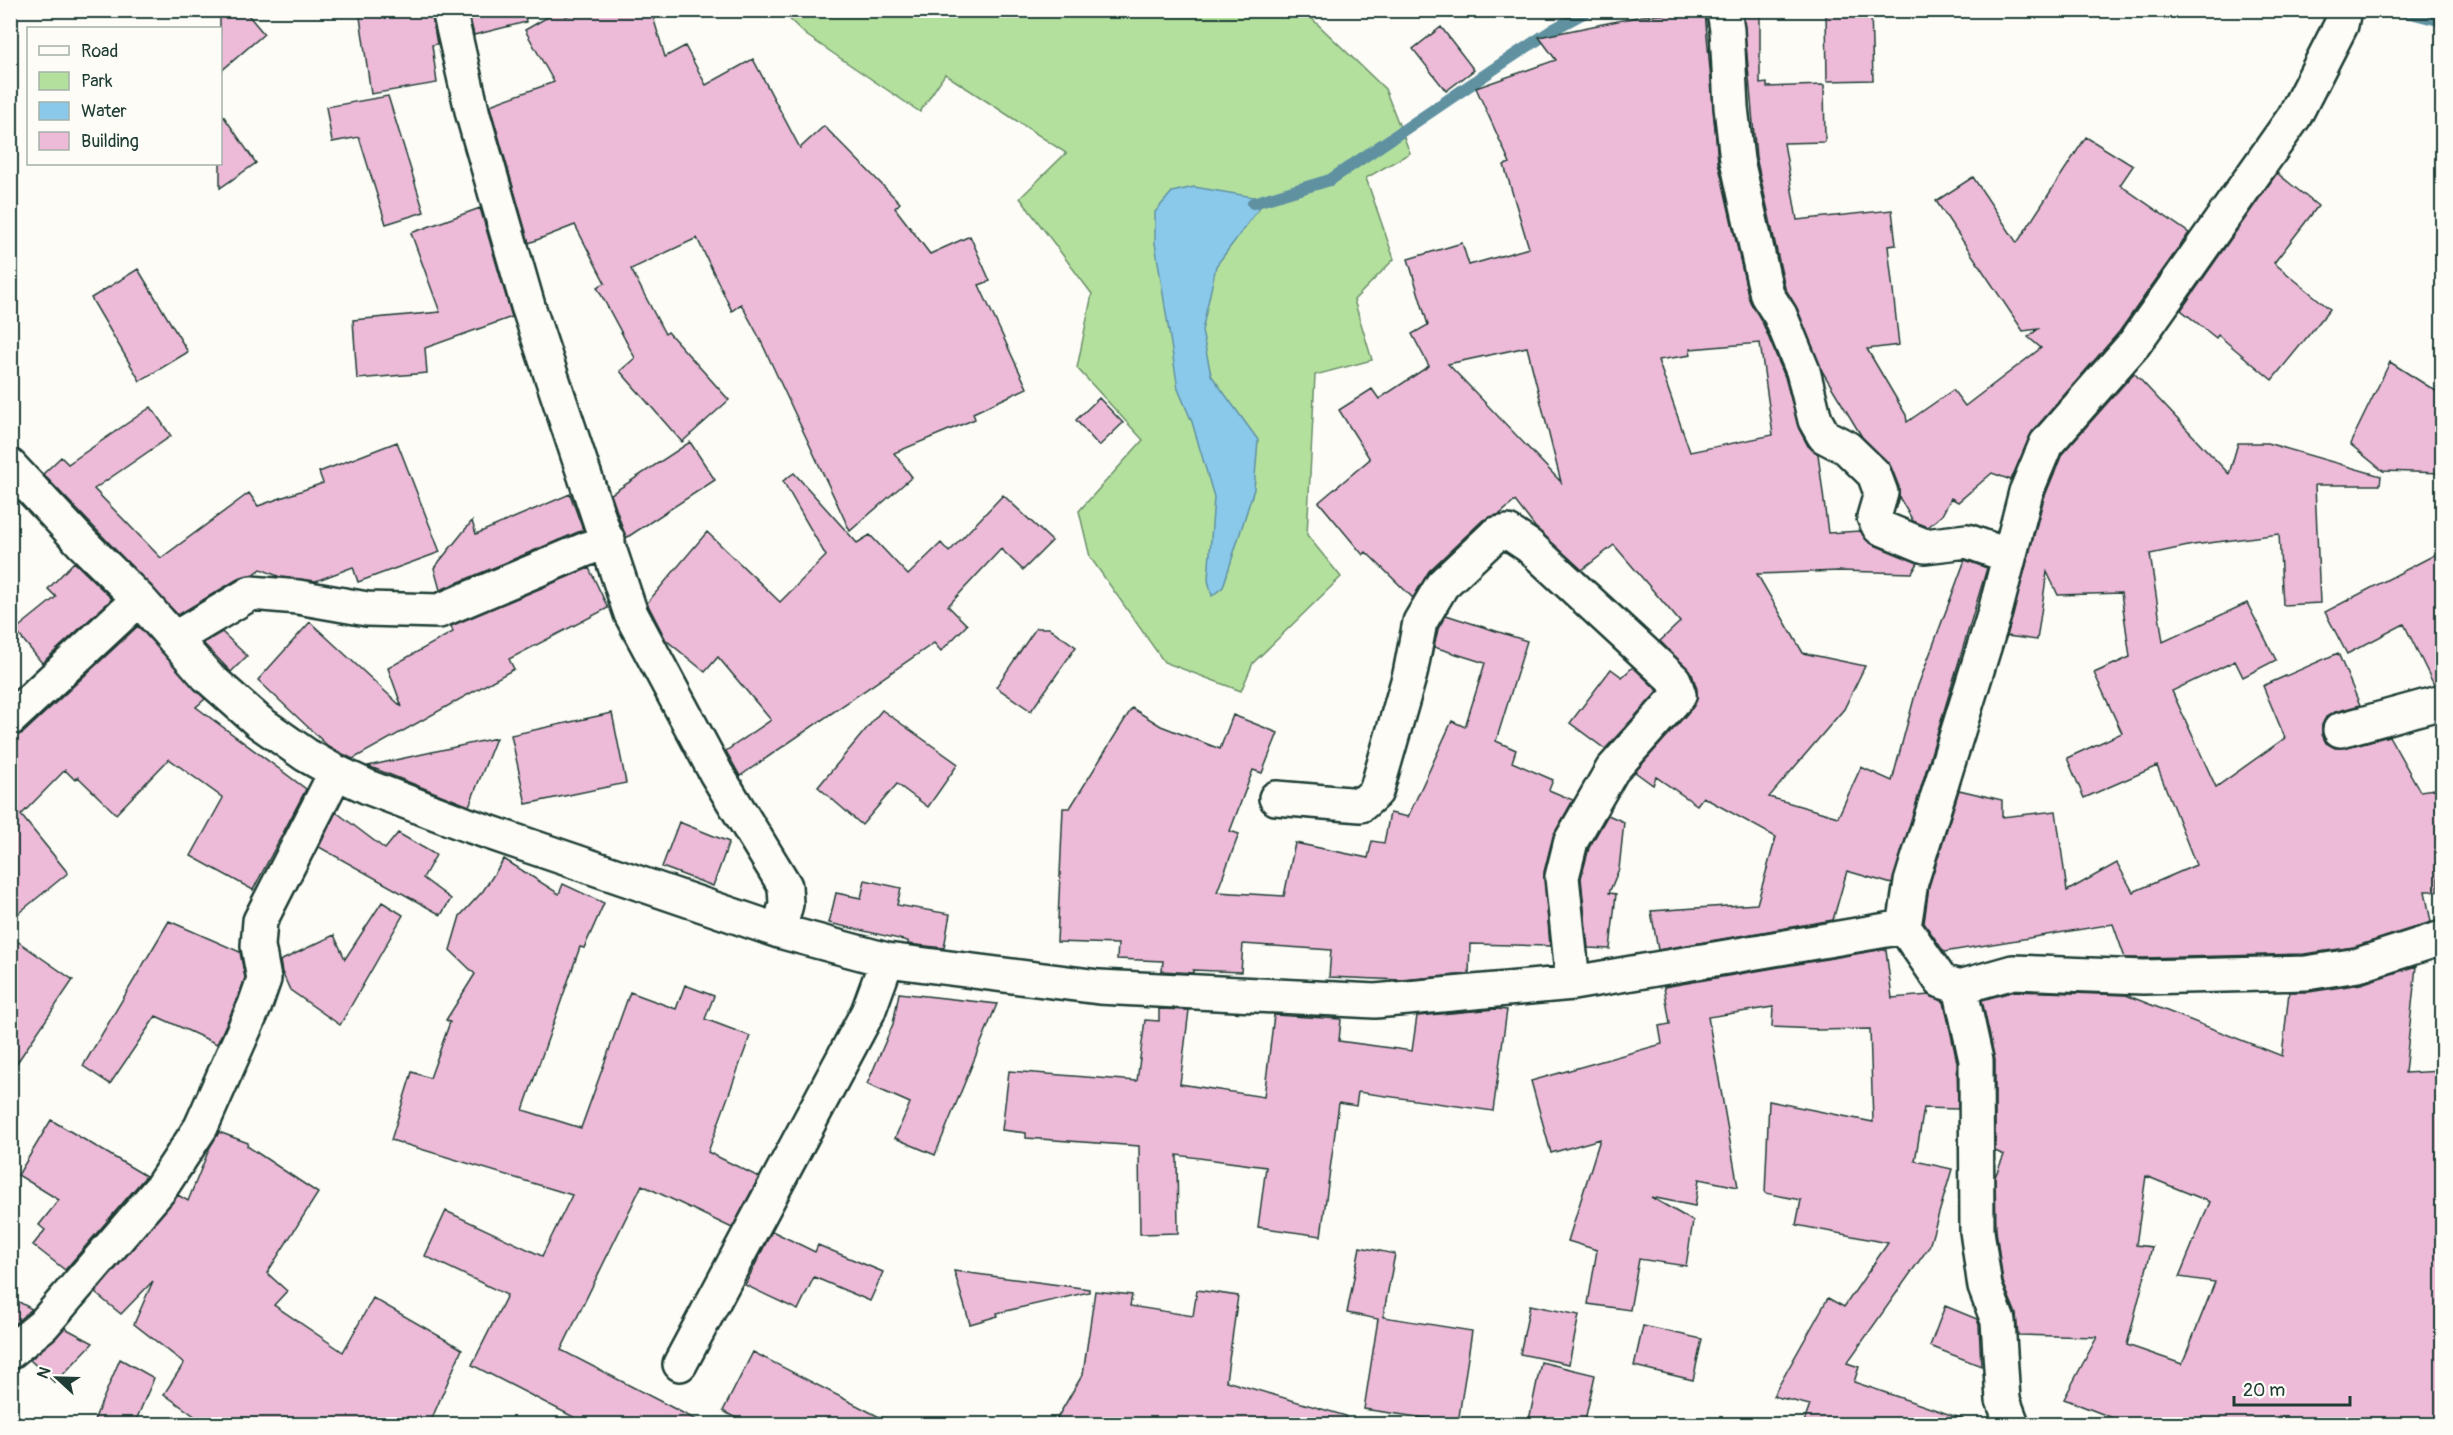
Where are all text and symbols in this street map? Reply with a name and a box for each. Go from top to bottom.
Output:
legend [27,27,222,165]
text: Road [81,40,118,63]
text: Park [81,70,113,93]
text: Water [81,100,127,123]
text: Building [81,130,139,153]
north arrow [27,1348,87,1408]
text: N [33,1364,55,1382]
scale bar [2234,1369,2350,1407]
text: 20 m [2243,1379,2285,1402]

